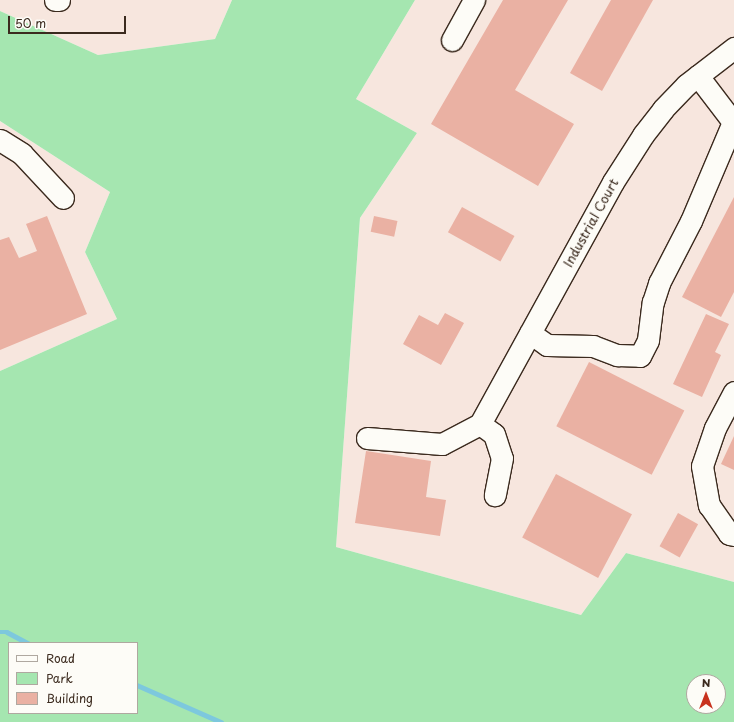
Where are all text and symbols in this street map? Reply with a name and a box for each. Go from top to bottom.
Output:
scale bar [10,8,128,34]
text: 50 m [15,14,46,32]
street label: Industrial Court [560,176,622,270]
legend [8,642,138,714]
text: Road [46,649,75,667]
text: Park [46,669,73,687]
north arrow [686,674,726,714]
text: N [702,674,710,691]
text: Building [46,689,93,707]

